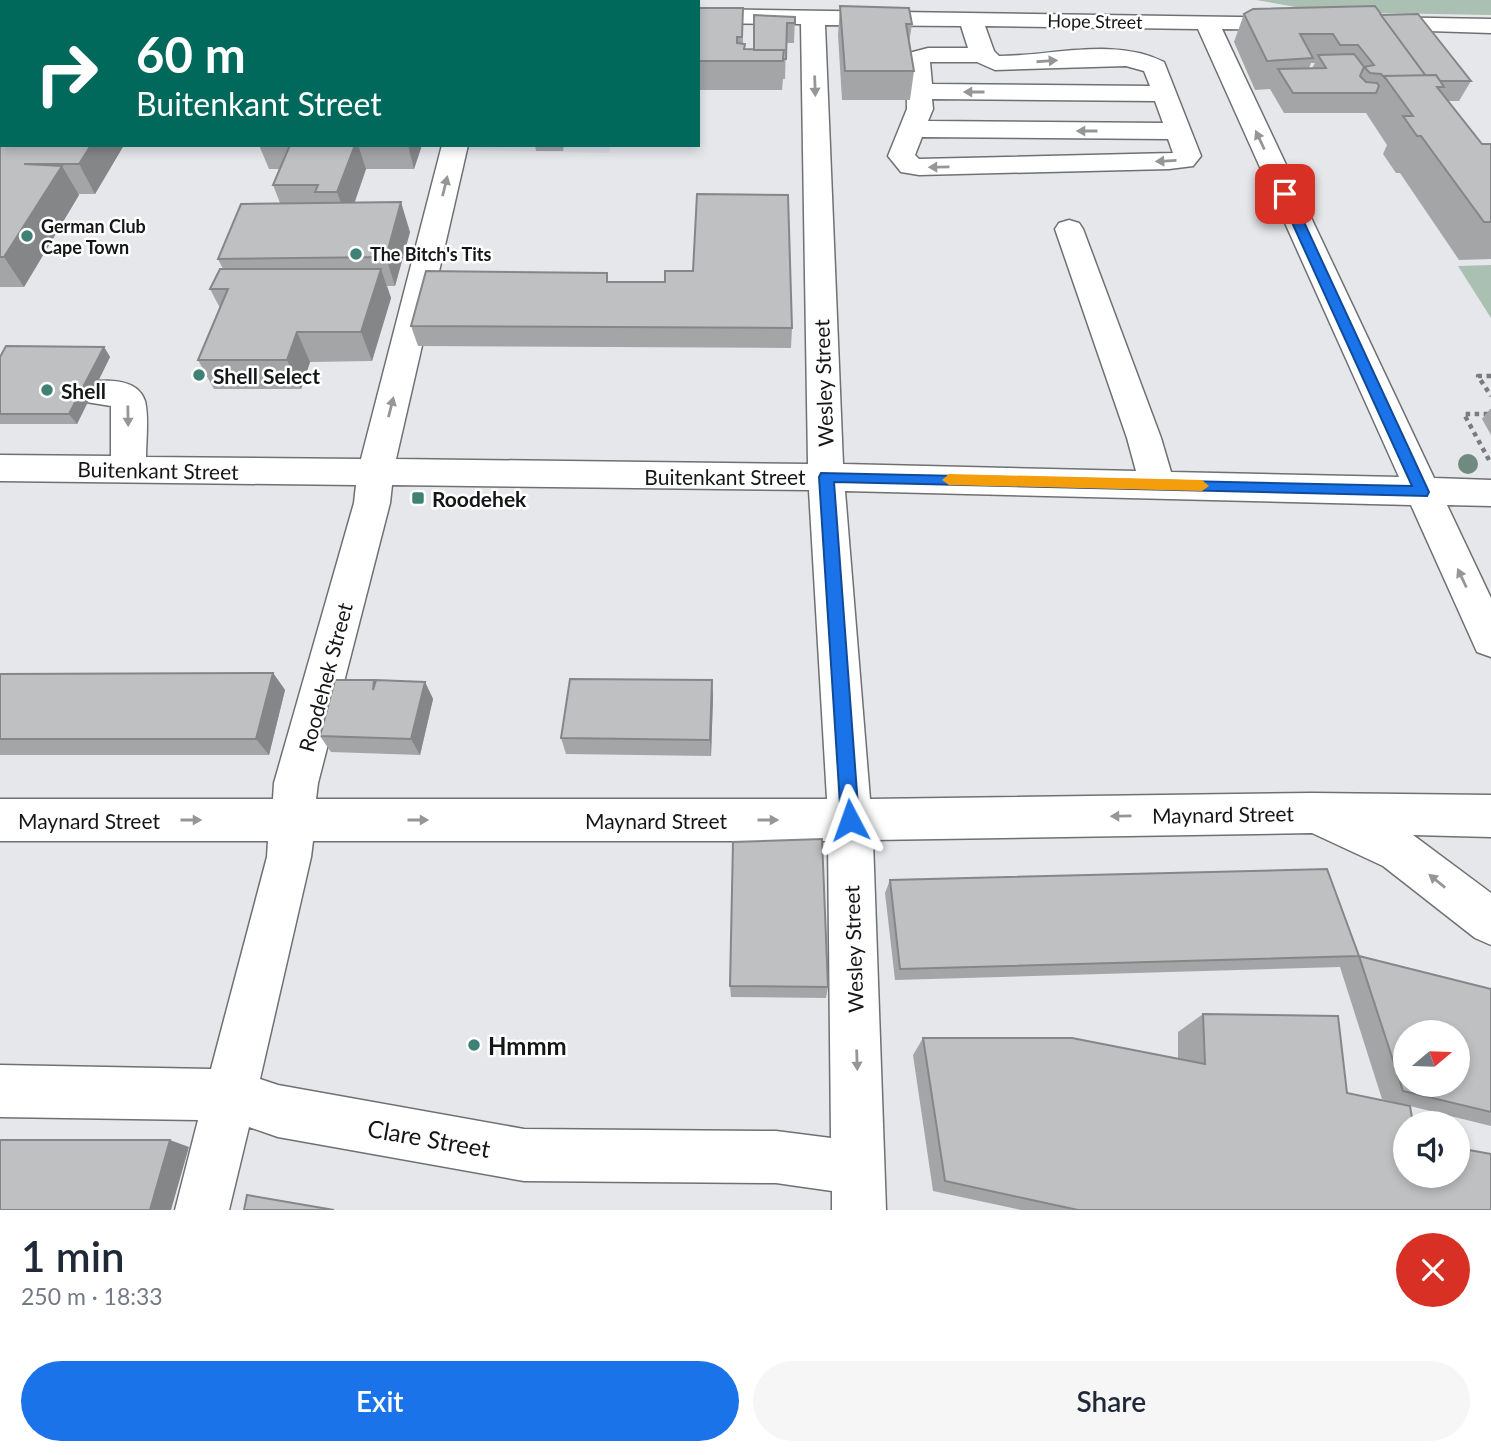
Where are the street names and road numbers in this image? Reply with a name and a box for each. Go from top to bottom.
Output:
street label: Hope Street [1047,9,1143,33]
street label: Wesley Street [808,318,838,447]
street label: Buitenkant Street [77,456,239,484]
street label: Buitenkant Street [644,464,806,489]
street label: Roodehek Street [293,599,357,754]
street label: Maynard Street [1152,800,1295,828]
street label: Maynard Street [18,808,160,833]
street label: Maynard Street [585,808,727,833]
street label: Wesley Street [838,884,868,1013]
street label: Clare Street [365,1113,493,1163]

